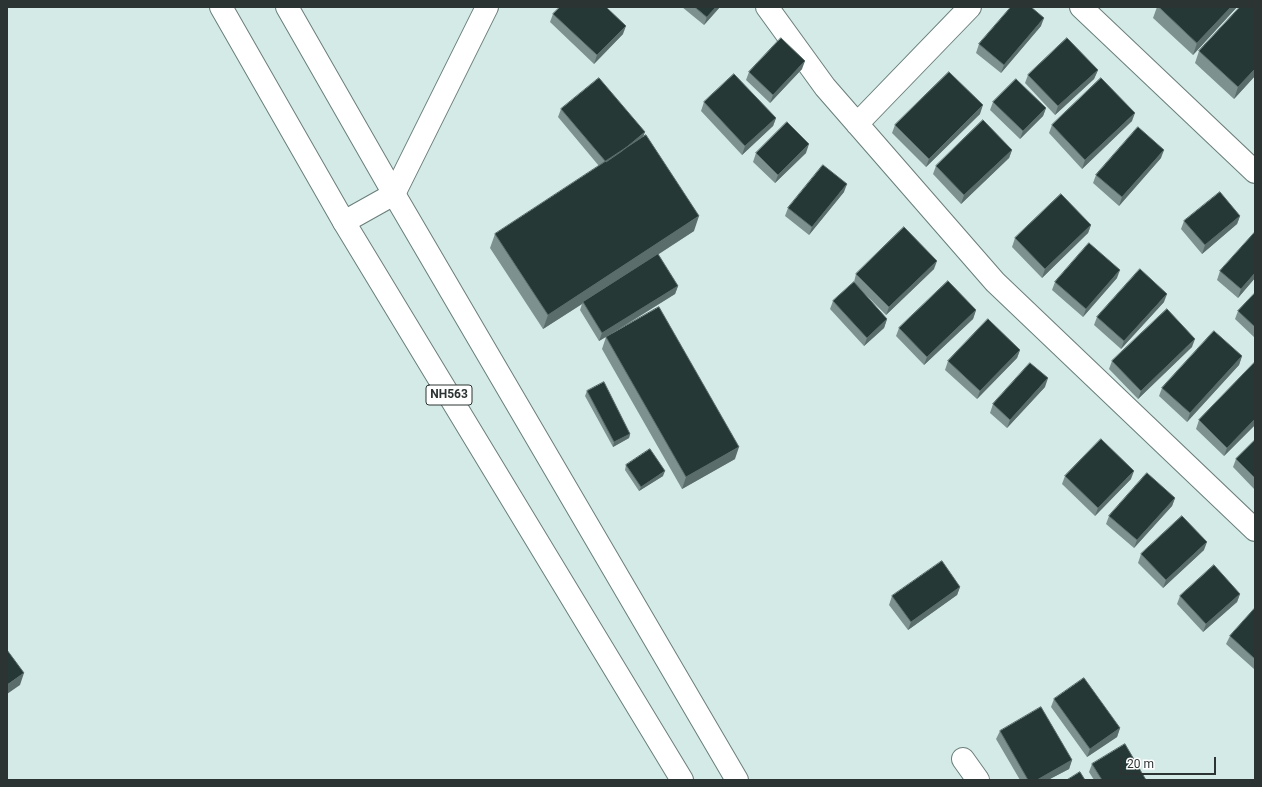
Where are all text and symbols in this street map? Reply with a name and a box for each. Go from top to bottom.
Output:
road number: NH563 [426,385,472,405]
scale bar [1122,749,1218,775]
text: 20 m [1127,757,1154,771]

